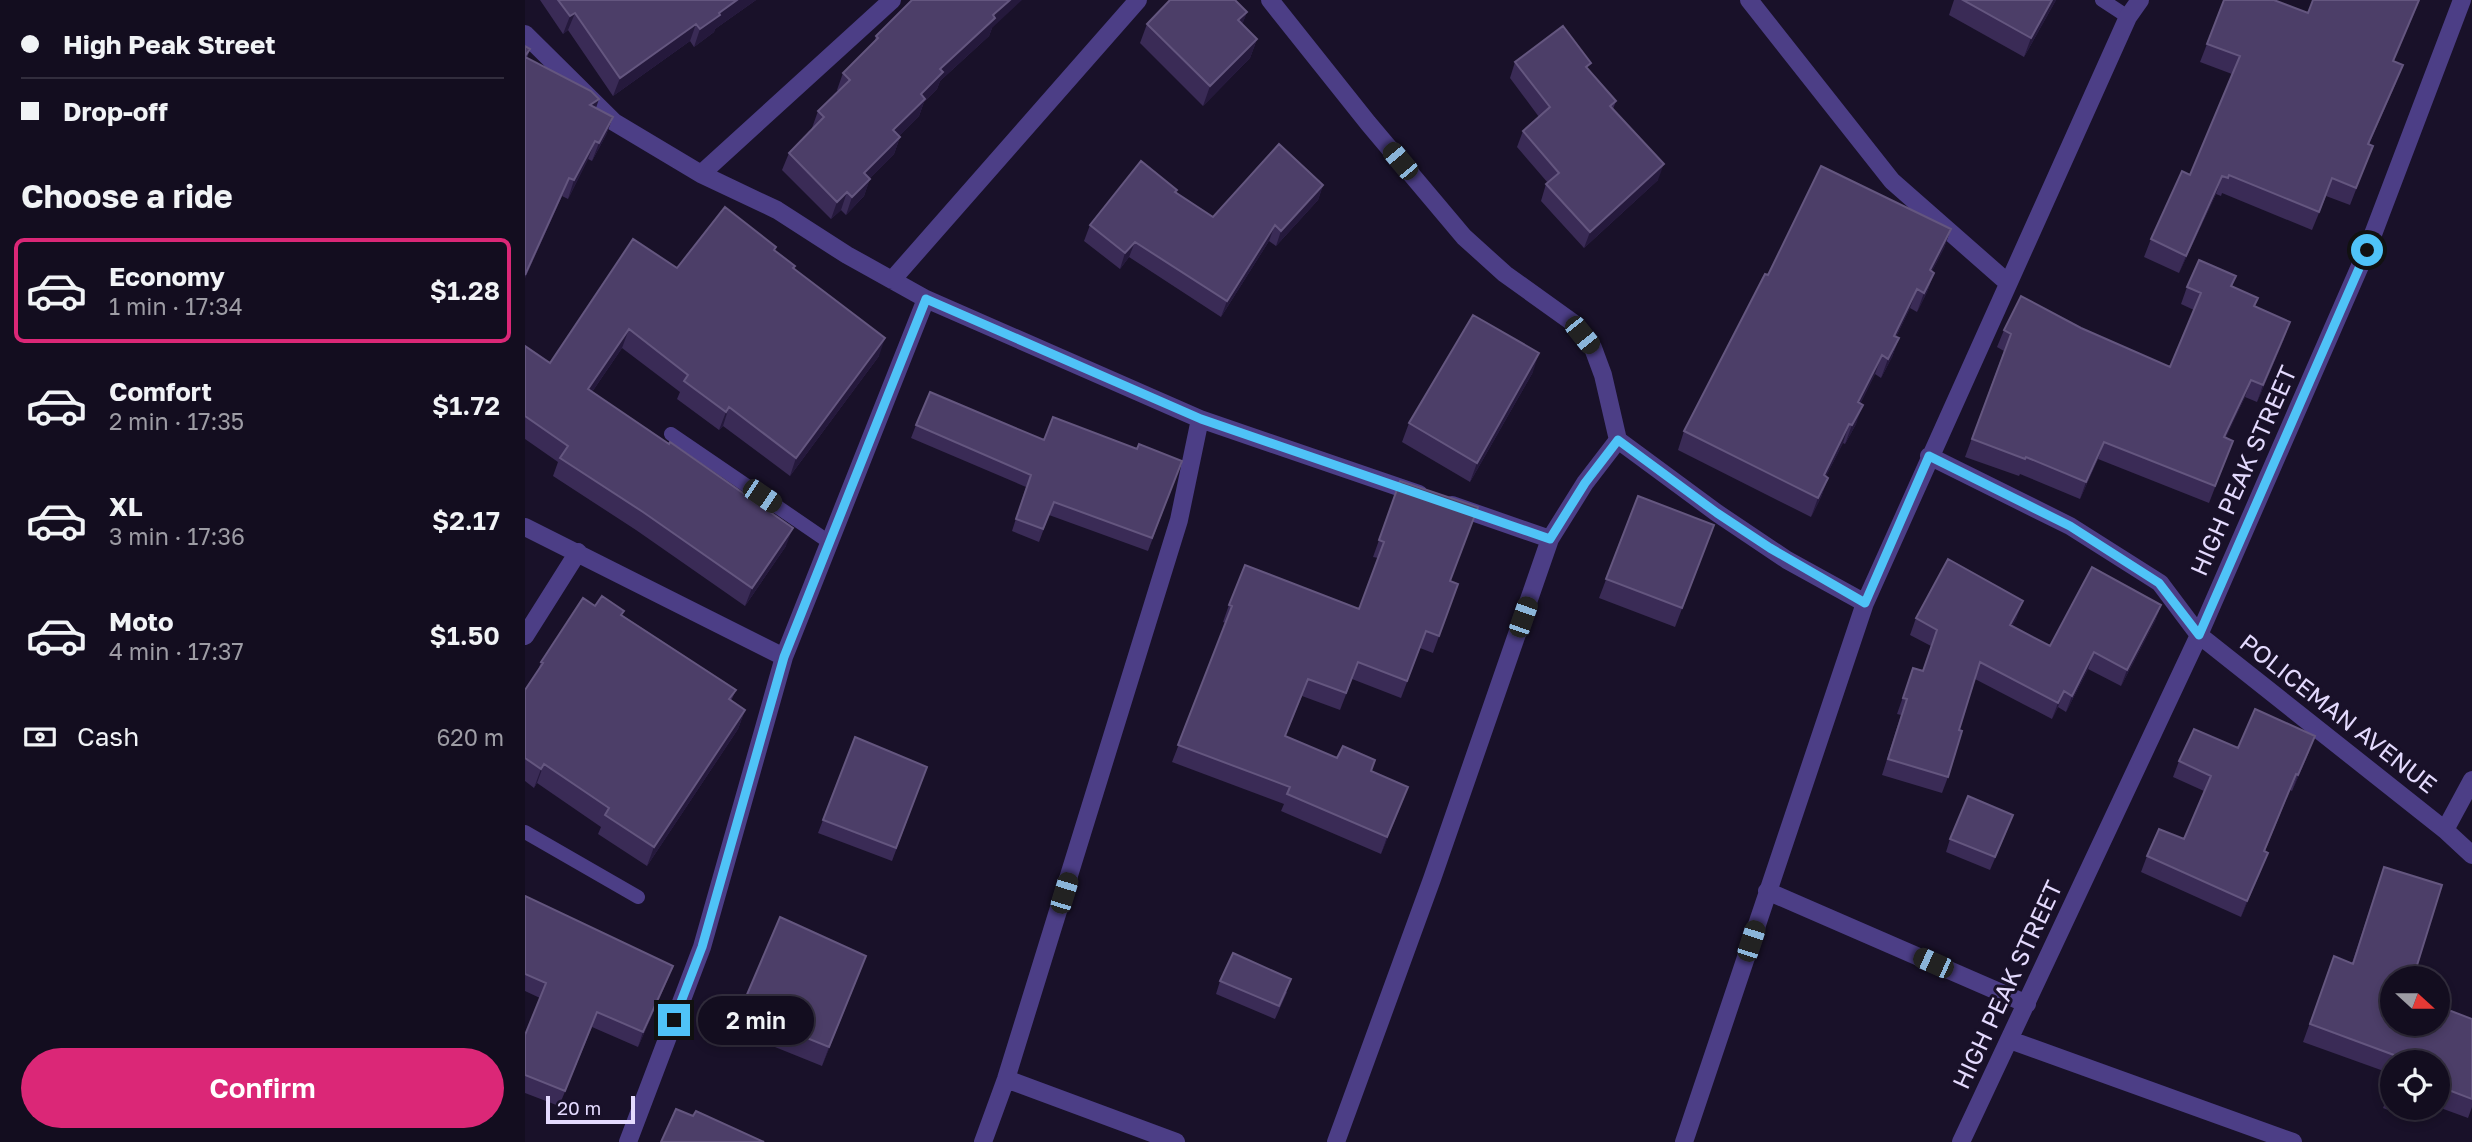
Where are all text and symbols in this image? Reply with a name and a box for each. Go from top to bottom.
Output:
text: High Peak Street [63,29,276,60]
text: Drop-off [63,96,168,127]
car [1379,138,1422,184]
text: Choose a ride [21,177,233,215]
route start [2351,234,2383,266]
icon: car [25,259,88,322]
text: Economy [109,261,225,292]
text: $1.28 [430,275,500,306]
text: 1 min · 17:34 [109,292,243,320]
car [1561,312,1604,358]
street label: HIGH PEAK STREET [2183,361,2302,580]
icon: car [25,374,88,437]
text: Comfort [109,376,212,407]
text: $1.72 [432,390,500,421]
text: 2 min · 17:35 [109,407,244,435]
car [739,476,786,516]
icon: car [25,489,88,552]
text: XL [109,491,143,522]
text: $2.17 [432,505,500,536]
text: 3 min · 17:36 [109,522,245,550]
car [1507,594,1540,640]
icon: car [25,604,88,667]
text: Moto [109,606,174,637]
text: $1.50 [430,620,500,651]
street label: POLICEMAN AVENUE [2235,627,2443,799]
text: 4 min · 17:37 [109,637,244,665]
icon: cash [21,718,59,756]
text: Cash [77,721,139,752]
text: 620 m [436,723,504,751]
car [1048,870,1081,916]
street label: HIGH PEAK STREET [1946,875,2068,1093]
car [1735,918,1768,964]
car [1910,945,1957,981]
north arrow [2380,966,2450,1036]
map controls [2380,966,2450,1120]
callout: 2 min [699,996,814,1044]
route end [658,1004,690,1036]
text: 2 min [726,1006,786,1034]
button: Confirm [21,1048,504,1128]
button: locate [2380,1050,2450,1120]
scale bar [546,1093,635,1125]
text: 20 m [557,1096,601,1119]

